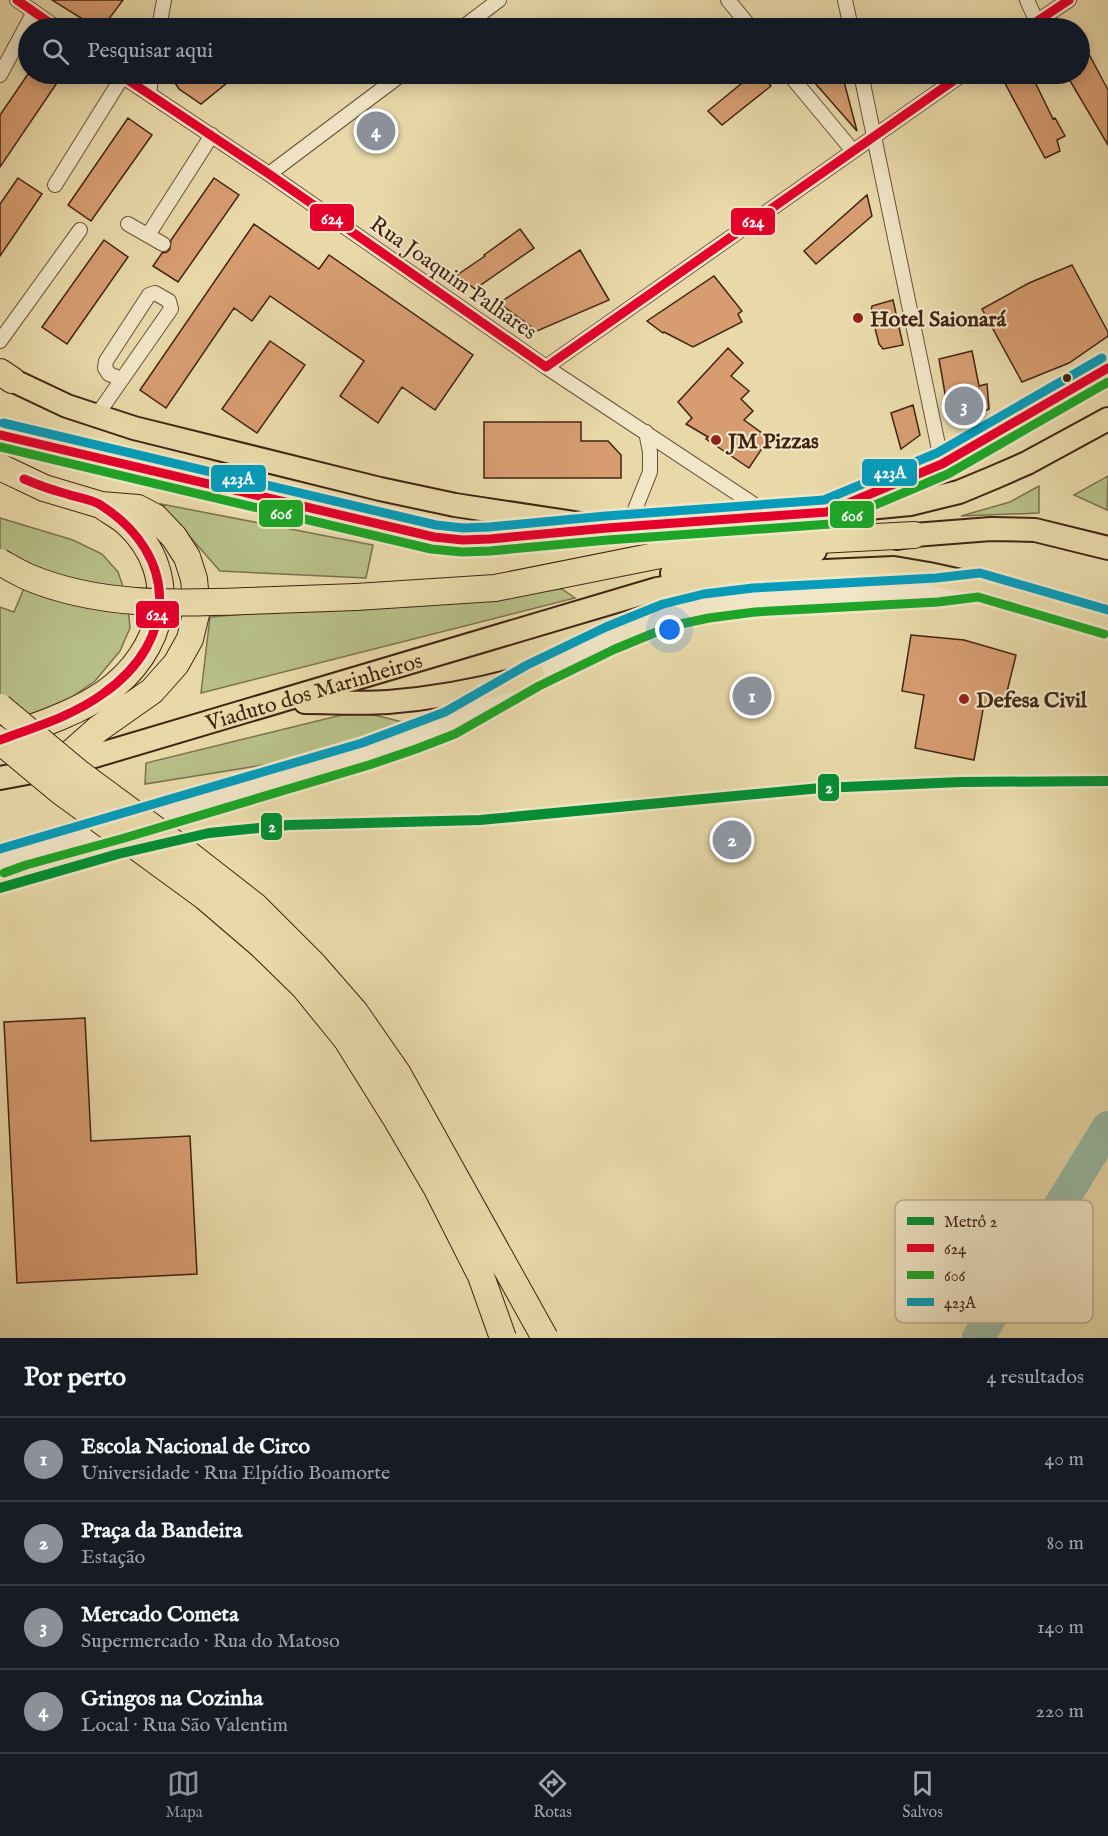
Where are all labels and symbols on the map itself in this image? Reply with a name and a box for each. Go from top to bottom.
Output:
pin: 4 [356,108,395,154]
line badge: 624 [309,203,355,232]
line badge: 624 [730,207,776,236]
text: 624 [321,210,344,230]
street label: Rua Joaquim Palhares [364,211,542,347]
text: 624 [742,213,765,233]
place label: Hotel Saionará [870,306,1007,334]
marker: Hotel Saionará [851,311,865,325]
unlabelled marker [1061,372,1073,384]
pin: 3 [944,384,984,428]
place label: JM Pizzas [725,428,819,456]
marker: JM Pizzas [709,433,723,447]
line badge: 423A [861,458,918,487]
line badge: 423A [210,464,267,493]
text: 423A [874,464,907,484]
text: 423A [222,470,255,490]
line badge: 606 [258,499,304,528]
line badge: 606 [829,500,875,529]
text: 606 [270,505,293,525]
text: 606 [841,507,864,527]
line badge: 624 [135,600,180,629]
text: 624 [146,606,169,626]
your location [655,615,684,644]
street label: Viaduto dos Marinheiros [202,647,426,738]
pin: 1 [732,674,771,718]
place label: Defesa Civil [976,687,1088,715]
marker: Defesa Civil [957,692,971,706]
line badge: 2 [817,773,840,802]
text: 2 [825,779,833,799]
line badge: 2 [260,812,283,841]
text: 2 [268,818,276,838]
pin: 2 [712,818,752,862]
legend [895,1200,1093,1323]
text: Metrô 2 [944,1213,997,1233]
text: 624 [944,1240,966,1260]
text: 606 [944,1267,966,1287]
text: 423A [944,1294,977,1314]

